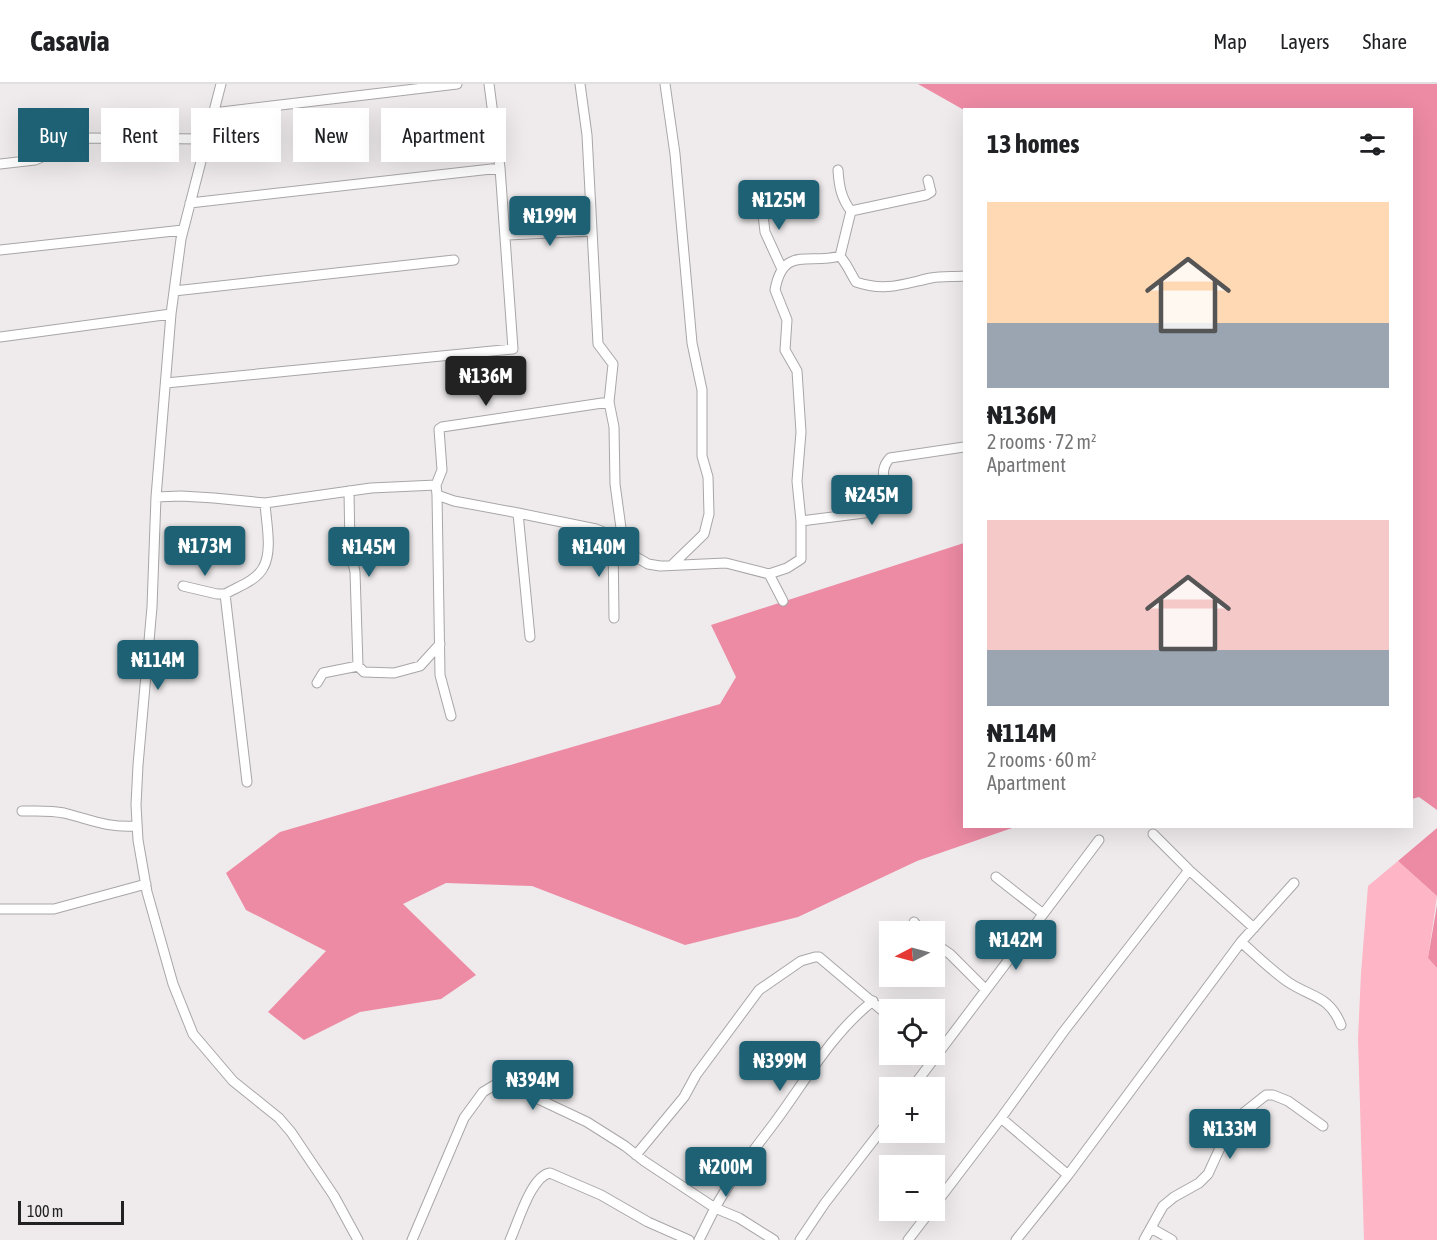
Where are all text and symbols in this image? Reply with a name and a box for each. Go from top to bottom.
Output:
text: Casavia [30,25,110,57]
text: Map [1213,29,1247,53]
text: Layers [1280,29,1330,53]
text: Share [1363,29,1407,53]
chip: Buy [18,108,89,162]
chip: Rent [101,108,179,162]
chip: Filters [191,108,281,162]
chip: New [293,108,369,162]
chip: Apartment [381,108,506,162]
icon: filters [1356,128,1389,161]
text: 13 homes [987,129,1080,159]
pin: ₦125M [737,180,821,231]
text: ₦125M [752,188,806,211]
pin: ₦199M [508,196,592,247]
text: ₦199M [523,204,577,227]
icon: home [1134,241,1242,349]
pin: ₦136M [444,356,528,407]
text: ₦136M [459,364,513,387]
text: ₦136M [987,400,1056,430]
text: 2 rooms · 72 m² [987,430,1097,453]
text: Apartment [987,453,1066,476]
pin: ₦245M [830,475,914,526]
text: ₦245M [845,483,899,506]
pin: ₦173M [163,526,247,577]
pin: ₦145M [327,527,411,578]
pin: ₦140M [557,527,641,578]
text: ₦173M [178,534,232,557]
text: ₦145M [342,535,396,558]
text: ₦140M [572,535,626,558]
icon: home [1134,559,1242,667]
pin: ₦114M [116,640,200,691]
text: ₦114M [131,648,185,671]
text: ₦114M [987,718,1056,748]
text: 2 rooms · 60 m² [987,748,1097,771]
text: Apartment [987,771,1066,794]
pin: ₦142M [974,920,1058,971]
north arrow [879,921,945,987]
map controls [879,921,945,1221]
text: ₦142M [989,928,1043,951]
button: locate [879,999,945,1065]
pin: ₦399M [738,1041,822,1092]
text: ₦399M [753,1049,807,1072]
pin: ₦394M [491,1060,575,1111]
text: ₦394M [506,1068,560,1091]
button: + [879,1077,945,1143]
pin: ₦133M [1188,1109,1272,1160]
text: ₦133M [1203,1117,1257,1140]
pin: ₦200M [684,1147,768,1198]
text: ₦200M [699,1155,753,1178]
button: − [879,1155,945,1221]
scale bar [18,1198,124,1226]
text: 100 m [27,1202,63,1220]

